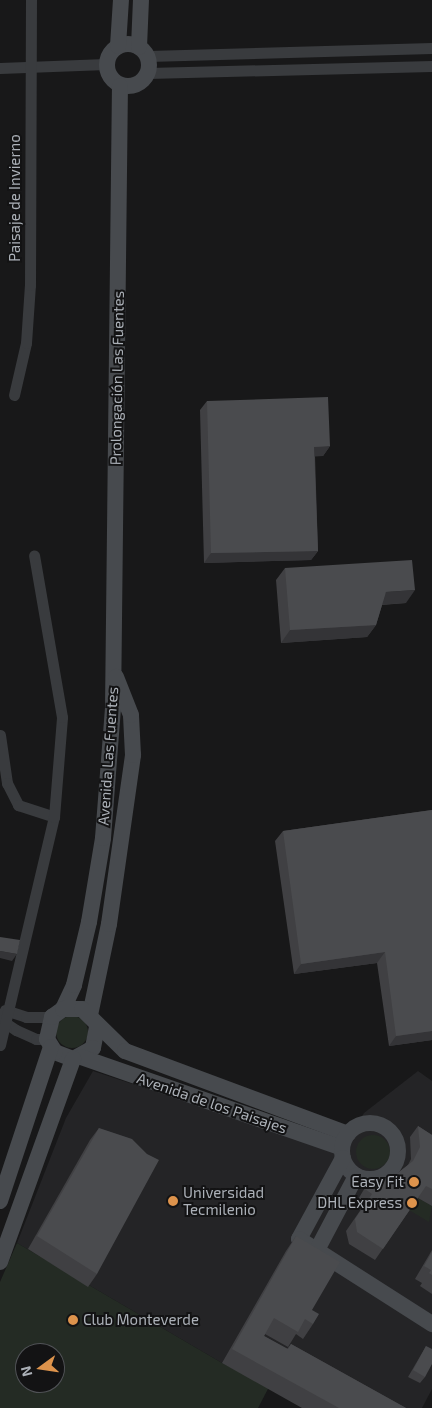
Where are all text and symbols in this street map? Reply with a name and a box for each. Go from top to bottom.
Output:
street label: Paisaje de Invierno [6,134,24,262]
street label: Prolongación Las Fuentes [106,291,128,465]
street label: Avenida Las Fuentes [94,686,122,826]
street label: Avenida de los Paisajes [135,1069,289,1137]
place label: Easy Fit [351,1173,404,1191]
marker: Easy Fit [408,1176,420,1188]
place label: Universidad Tecmilenio [183,1183,264,1218]
place label: DHL Express [317,1194,402,1212]
marker: Universidad Tecmilenio [167,1195,179,1207]
marker: DHL Express [406,1197,418,1209]
place label: Club Monteverde [83,1311,199,1329]
marker: Club Monteverde [67,1314,79,1326]
north arrow [15,1343,65,1393]
text: N [16,1365,35,1378]

